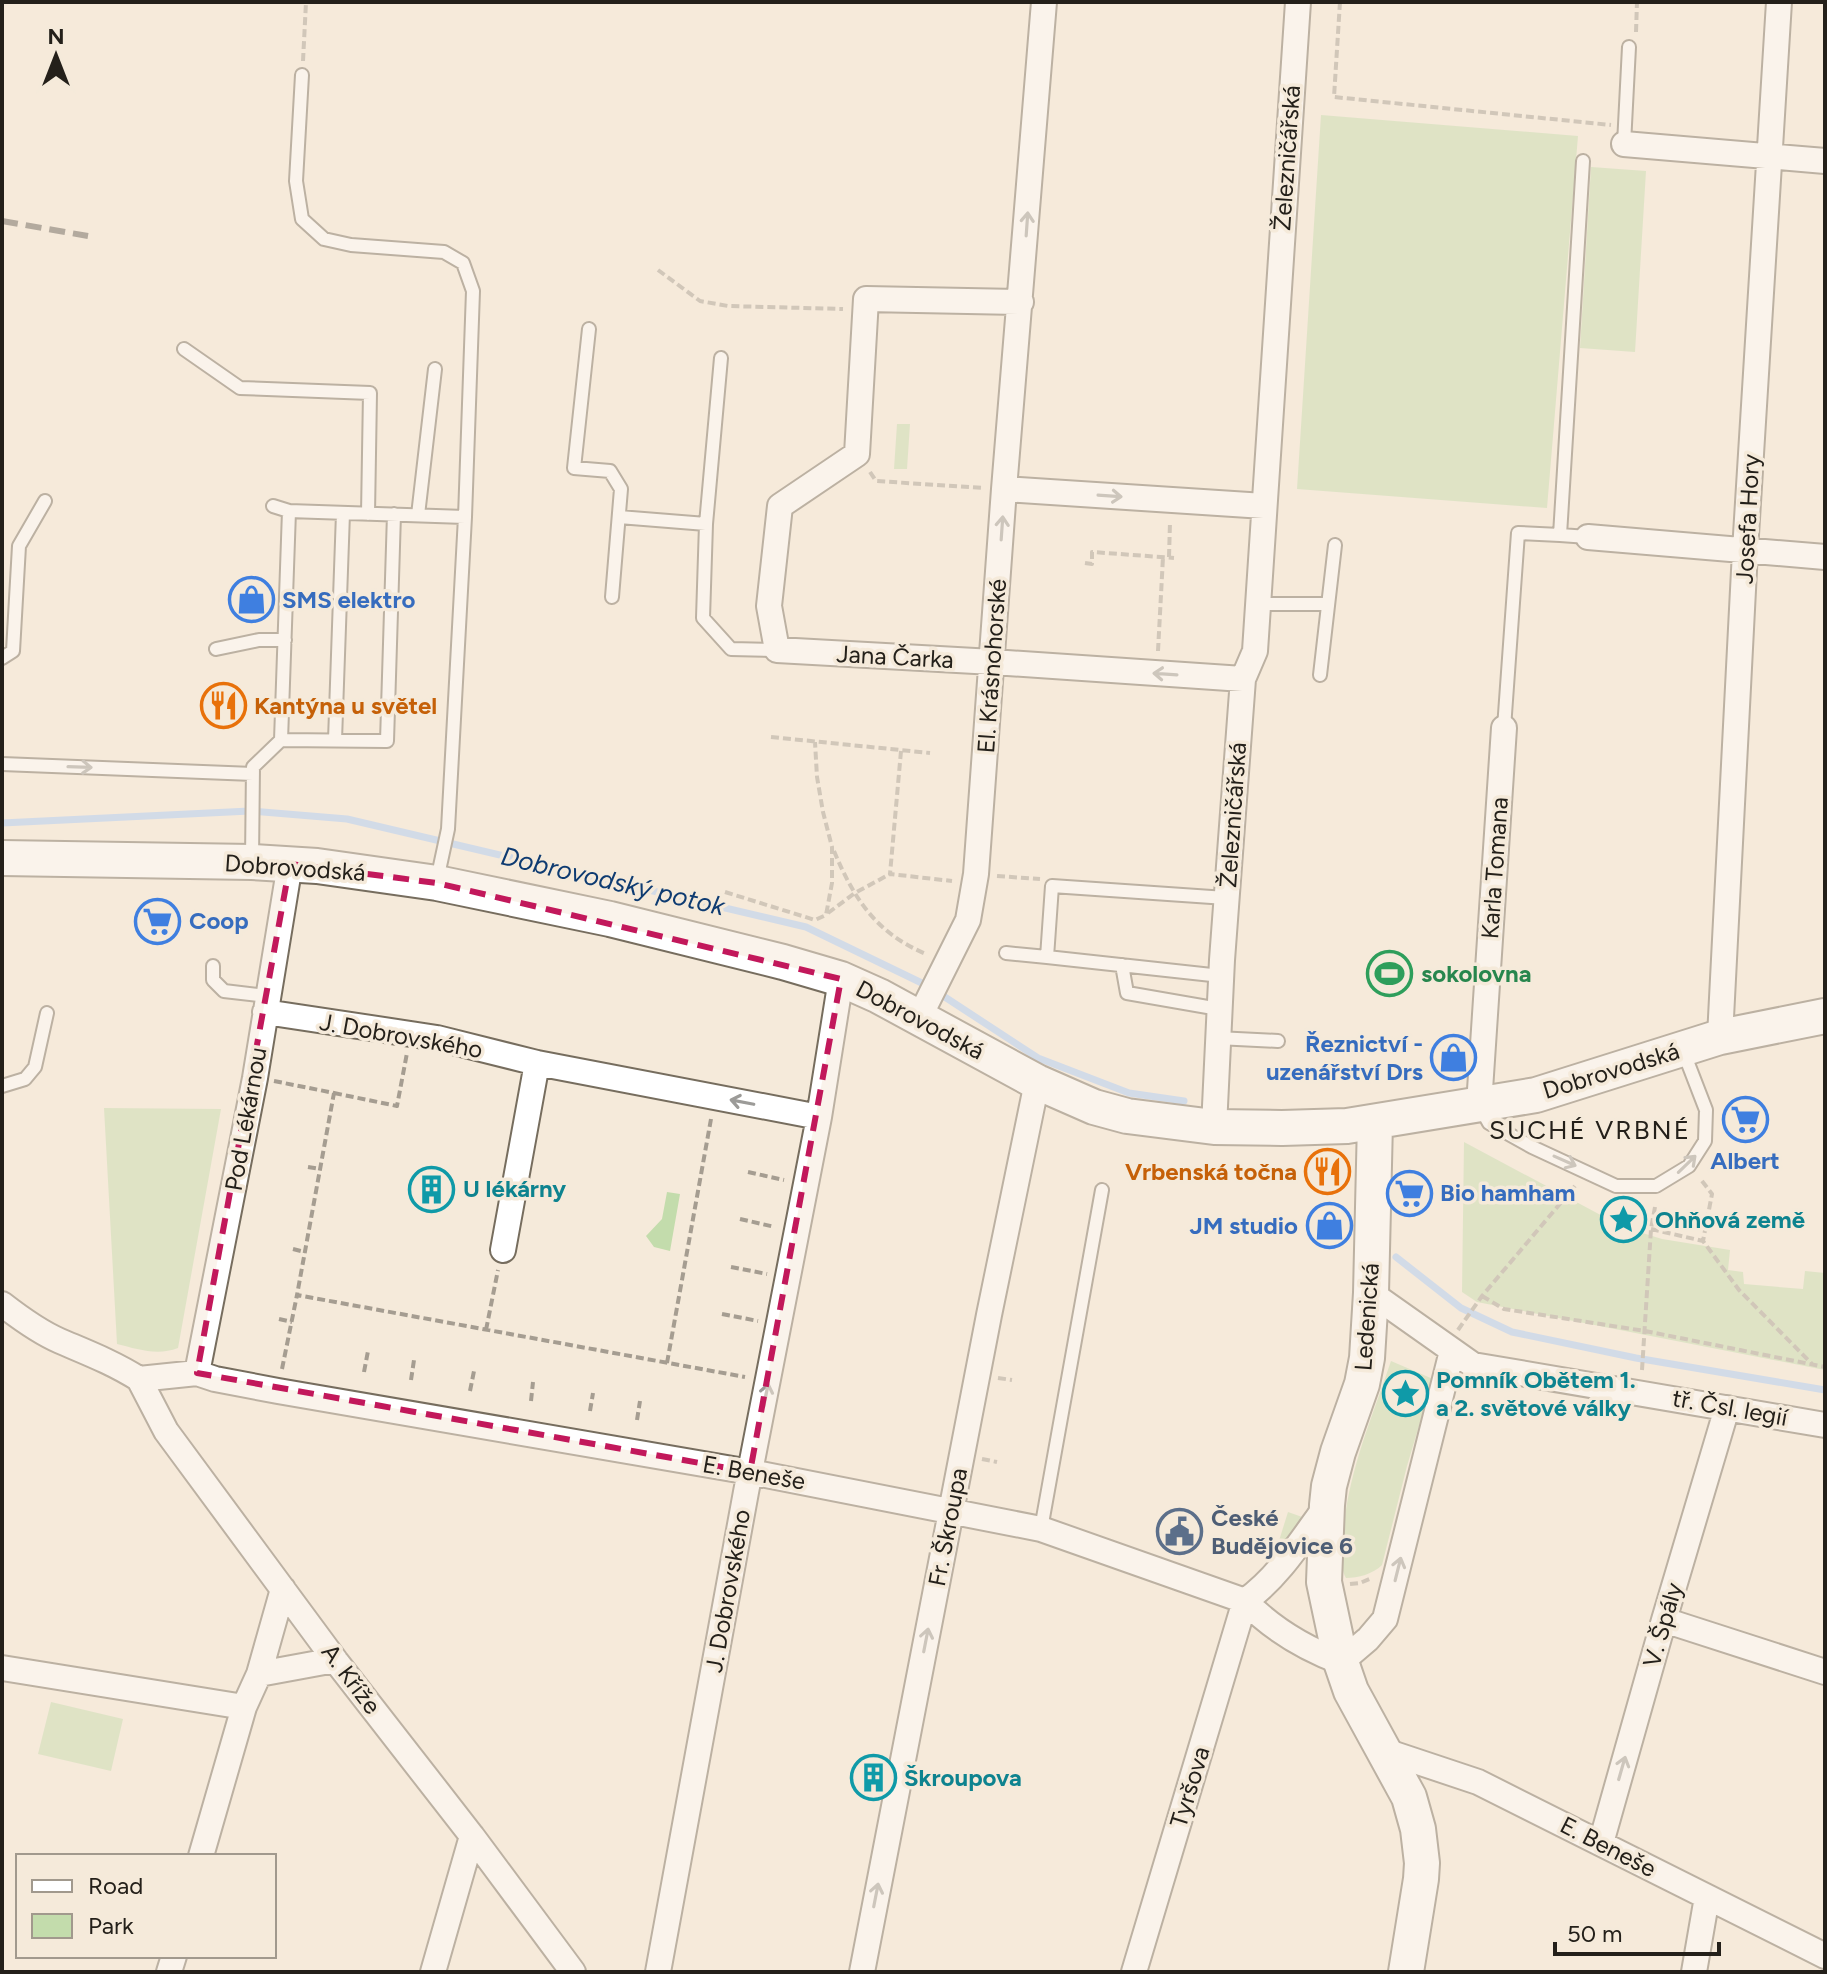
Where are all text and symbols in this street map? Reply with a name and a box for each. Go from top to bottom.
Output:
north arrow [16,16,96,96]
text: N [47,23,65,50]
street label: Železničářská [1267,84,1306,232]
one-way arrow [1020,211,1035,238]
street label: Josefa Hory [1730,453,1765,585]
one-way arrow [1096,489,1123,504]
one-way arrow [995,515,1010,542]
shop icon: SMS elektro [227,576,275,624]
street label: El. Krásnohorské [971,578,1012,754]
place label: SMS elektro [282,585,416,614]
street label: Jana Čarka [836,639,954,674]
one-way arrow [1152,666,1179,681]
restaurant icon: Kantýna u světel [199,682,247,730]
place label: Kantýna u světel [254,691,437,720]
street label: Železničářská [1213,741,1252,889]
one-way arrow [66,759,93,774]
street label: Karla Tomana [1475,796,1514,940]
water label: Dobrovodský potok [498,840,729,923]
street label: Dobrovodská [224,848,366,887]
supermarket icon: Coop [134,897,182,945]
place label: Coop [189,906,249,935]
sports icon: sokolovna [1366,950,1414,998]
place label: sokolovna [1421,959,1531,988]
street label: Dobrovodská [851,974,989,1065]
street label: J. Dobrovského [317,1007,485,1064]
place label: Řeznictví - uzenářství Drs [1266,1029,1423,1086]
shop icon: Řeznictví - uzenářství Drs [1430,1034,1478,1082]
street label: Dobrovodská [1539,1036,1683,1105]
street label: Pod Lékárnou [219,1045,272,1193]
one-way arrow [730,1094,755,1109]
supermarket icon: Albert [1721,1095,1769,1143]
district label: SUCHÉ VRBNÉ [1489,1114,1691,1146]
place label: Albert [1710,1146,1780,1175]
restaurant icon: Vrbenská točna [1304,1148,1352,1196]
one-way arrow [1552,1155,1577,1170]
one-way arrow [1677,1155,1697,1174]
place label: Vrbenská točna [1125,1157,1297,1186]
building icon: U lékárny [408,1165,456,1213]
supermarket icon: Bio hamham [1385,1169,1433,1217]
place label: U lékárny [463,1174,566,1203]
place label: Bio hamham [1440,1178,1575,1207]
place icon: Ohňová země [1600,1196,1648,1244]
shop icon: JM studio [1305,1202,1353,1250]
place label: Ohňová země [1655,1205,1805,1234]
place label: JM studio [1189,1211,1298,1240]
street label: Ledenická [1348,1262,1385,1372]
place label: Pomník Obětem 1. a 2. světové války [1436,1365,1636,1422]
place icon: Pomník Obětem 1. a 2. světové války [1381,1370,1429,1418]
one-way arrow [759,1383,774,1408]
street label: tř. Čsl. legií [1670,1383,1791,1432]
street label: E. Beneše [700,1449,808,1496]
street label: Fr. Škroupa [922,1465,973,1589]
place label: České Budějovice 6 [1211,1503,1353,1560]
street label: J. Dobrovského [699,1507,756,1675]
public building icon: České Budějovice 6 [1156,1508,1204,1556]
one-way arrow [1391,1556,1406,1582]
street label: V. Špály [1637,1579,1688,1670]
one-way arrow [919,1628,934,1653]
street label: A. Kříže [316,1638,387,1720]
street label: Tyršova [1164,1743,1216,1831]
building icon: Škroupova [849,1754,897,1802]
one-way arrow [1615,1755,1630,1781]
place label: Škroupova [904,1763,1022,1792]
street label: E. Beneše [1555,1810,1661,1883]
legend [16,1854,276,1958]
text: Road [88,1871,143,1900]
one-way arrow [870,1883,885,1909]
scale bar [1555,1906,1719,1956]
text: Park [88,1911,134,1940]
text: 50 m [1567,1919,1623,1948]

